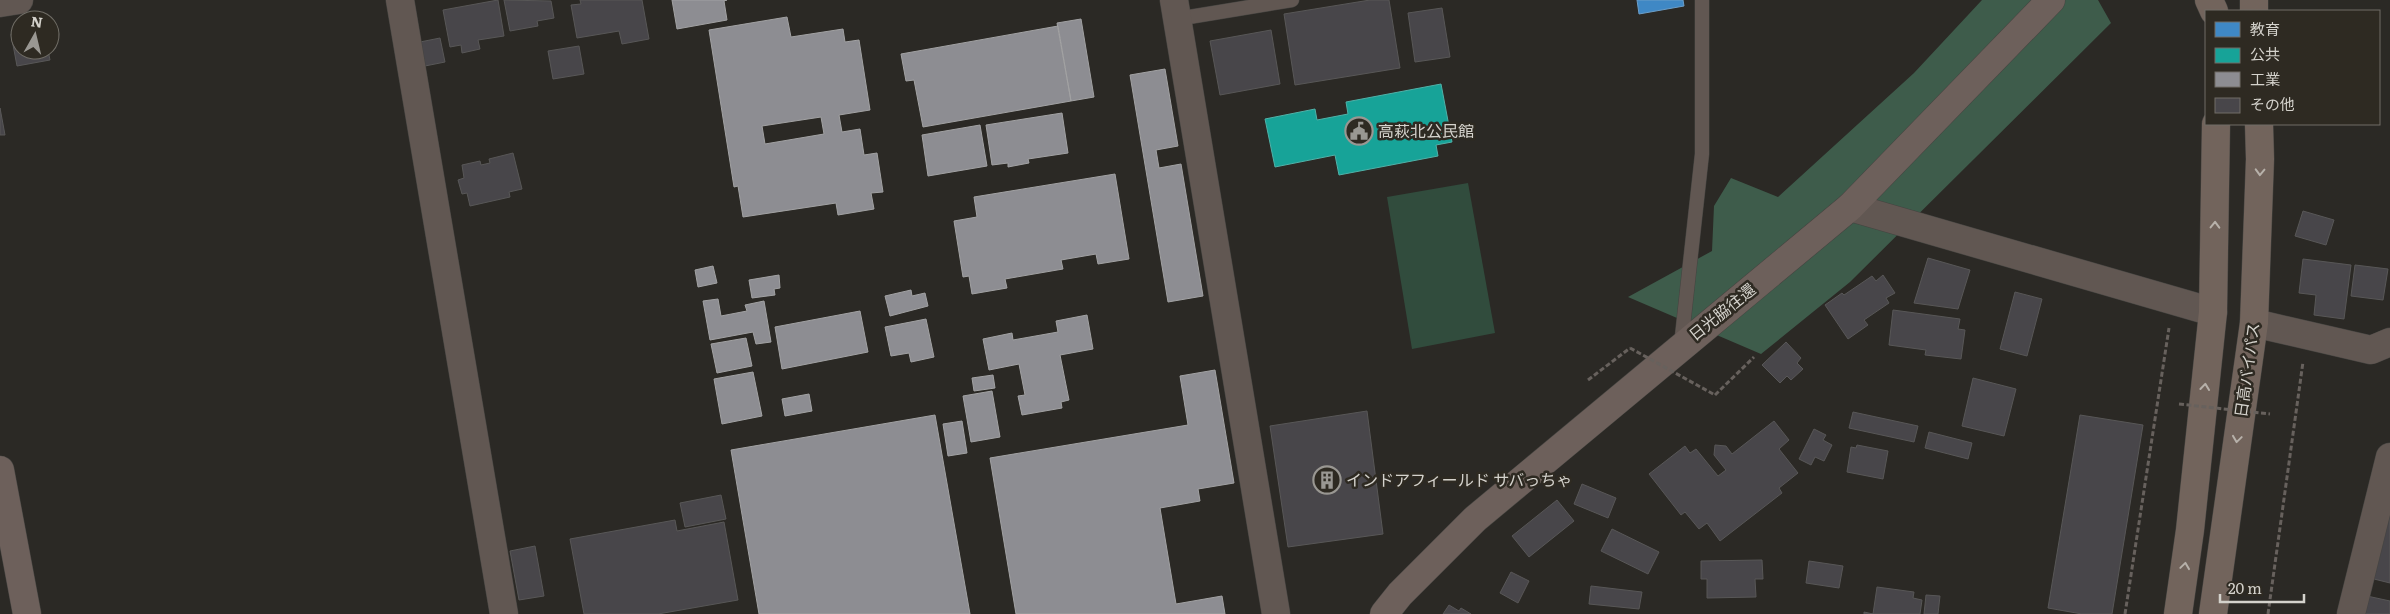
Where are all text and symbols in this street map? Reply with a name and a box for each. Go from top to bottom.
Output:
north arrow [10,10,60,60]
text: N [30,10,44,32]
legend [2205,10,2380,125]
text: 教育 [2250,17,2280,40]
text: 公共 [2250,42,2280,65]
text: 工業 [2250,67,2280,90]
text: その他 [2250,92,2295,115]
public building icon: 高萩北公民館 [1344,116,1374,146]
place label: 高萩北公民館 [1378,118,1474,142]
one-way arrow [2254,169,2265,177]
one-way arrow [2209,221,2220,229]
street label: 日光脇往還 [1683,277,1760,346]
street label: 日高バイパス [2227,321,2265,419]
one-way arrow [2199,383,2210,391]
one-way arrow [2233,434,2243,443]
building icon: インドアフィールド サバっちゃ [1312,465,1342,495]
place label: インドアフィールド サバっちゃ [1346,467,1572,491]
one-way arrow [2179,561,2190,569]
scale bar [2220,572,2304,604]
text: 20 m [2228,576,2262,599]

